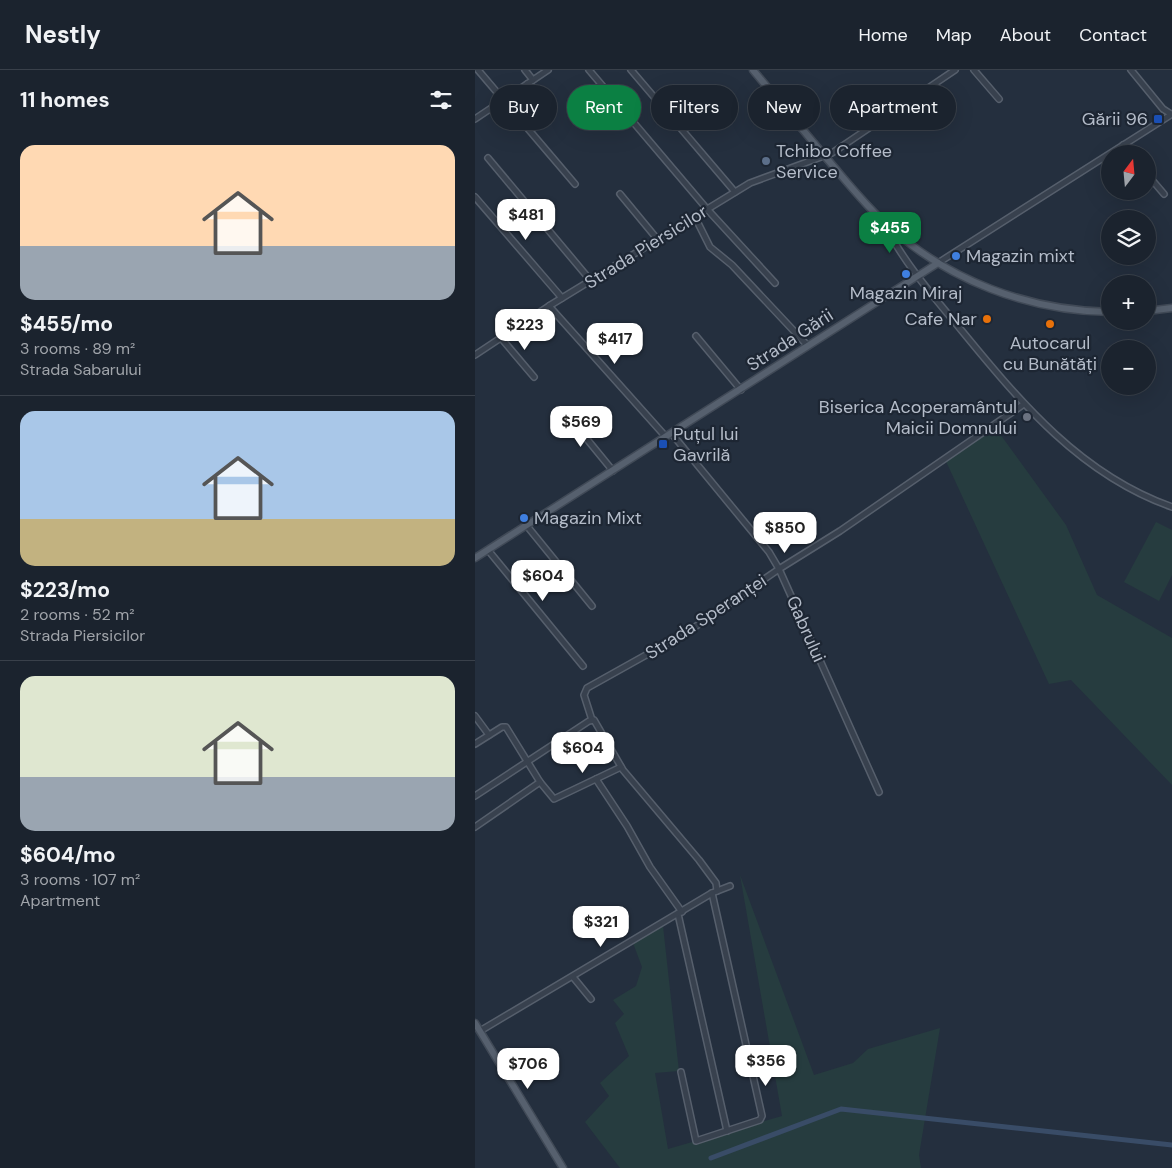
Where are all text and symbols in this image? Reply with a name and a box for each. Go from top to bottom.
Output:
text: Nestly [25,19,101,50]
text: Home [858,23,908,47]
text: Map [936,23,972,47]
text: About [1000,23,1051,47]
text: Contact [1079,23,1147,47]
chip: Buy [490,85,557,130]
chip: Rent [567,85,641,130]
chip: Filters [651,85,738,130]
chip: New [748,85,820,130]
chip: Apartment [830,85,956,130]
text: 11 homes [20,86,110,114]
icon: filters [427,86,455,114]
place label: Gării 96 [1082,107,1148,131]
marker: Gării 96 [1152,113,1164,125]
place label: Tchibo Coffee Service [776,139,892,184]
north arrow [1101,145,1156,200]
map controls [1101,145,1156,395]
marker: Tchibo Coffee Service [760,155,772,167]
icon: home [193,178,283,268]
pin: $481 [496,198,556,241]
street label: Strada Piersicilor [580,199,712,294]
text: $481 [508,204,544,225]
button: layers [1101,210,1156,265]
pin: $455 [860,212,920,254]
text: $455 [870,217,910,238]
place label: Magazin mixt [966,244,1075,268]
marker: Magazin mixt [950,250,962,262]
marker: Magazin Miraj [900,268,912,280]
button: + [1101,275,1156,330]
place label: Magazin Miraj [850,281,962,305]
street label: Strada Gării [742,303,838,377]
place label: Cafe Nar [905,307,977,331]
pin: $223 [495,308,555,351]
text: $455/mo [20,310,113,338]
marker: Cafe Nar [981,313,993,325]
text: $223 [506,314,544,335]
marker: Autocarul cu Bunătăți [1044,318,1056,330]
pin: $417 [585,322,645,365]
text: $417 [598,328,632,349]
place label: Autocarul cu Bunătăți [1003,331,1097,376]
text: 3 rooms · 89 m² [20,338,135,359]
button: − [1101,340,1156,395]
text: Strada Sabarului [20,359,142,380]
place label: Biserica Acoperamântul Maicii Domnului [819,395,1017,440]
pin: $569 [551,406,611,448]
text: $569 [561,411,601,432]
marker: Biserica Acoperamântul Maicii Domnului [1021,411,1033,423]
place label: Puțul lui Gavrilă [673,422,739,467]
marker: Puțul lui Gavrilă [657,438,669,450]
icon: home [193,443,283,533]
place label: Magazin Mixt [534,506,642,530]
marker: Magazin Mixt [518,512,530,524]
pin: $850 [755,512,815,554]
text: $850 [764,517,806,538]
pin: $604 [513,560,573,602]
text: $604 [522,565,564,586]
street label: Strada Speranței [641,569,771,665]
text: $223/mo [20,576,110,604]
street label: Gabrului [781,592,831,666]
text: 2 rooms · 52 m² [20,604,135,625]
text: Strada Piersicilor [20,625,145,646]
icon: home [193,708,283,798]
pin: $604 [553,732,613,774]
text: $604 [562,737,604,758]
text: $604/mo [20,841,116,869]
text: 3 rooms · 107 m² [20,869,140,890]
text: Apartment [20,890,100,911]
pin: $321 [571,906,631,948]
text: $321 [584,911,618,932]
pin: $356 [736,1044,796,1087]
pin: $706 [498,1048,558,1090]
text: $356 [746,1050,786,1071]
text: $706 [508,1053,548,1074]

